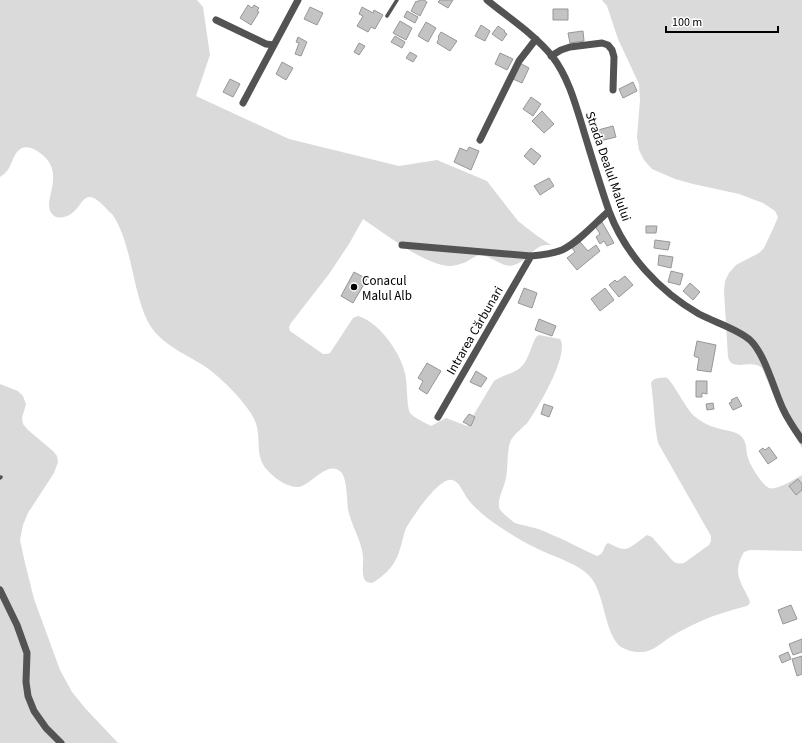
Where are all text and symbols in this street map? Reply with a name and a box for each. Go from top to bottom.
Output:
scale bar [666,8,778,34]
text: 100 m [672,14,702,31]
street label: Strada Dealul Malului [581,109,635,224]
place label: Conacul Malul Alb [362,272,412,305]
marker: Conacul Malul Alb [349,282,359,292]
street label: Intrarea Cărbunari [442,283,508,378]

